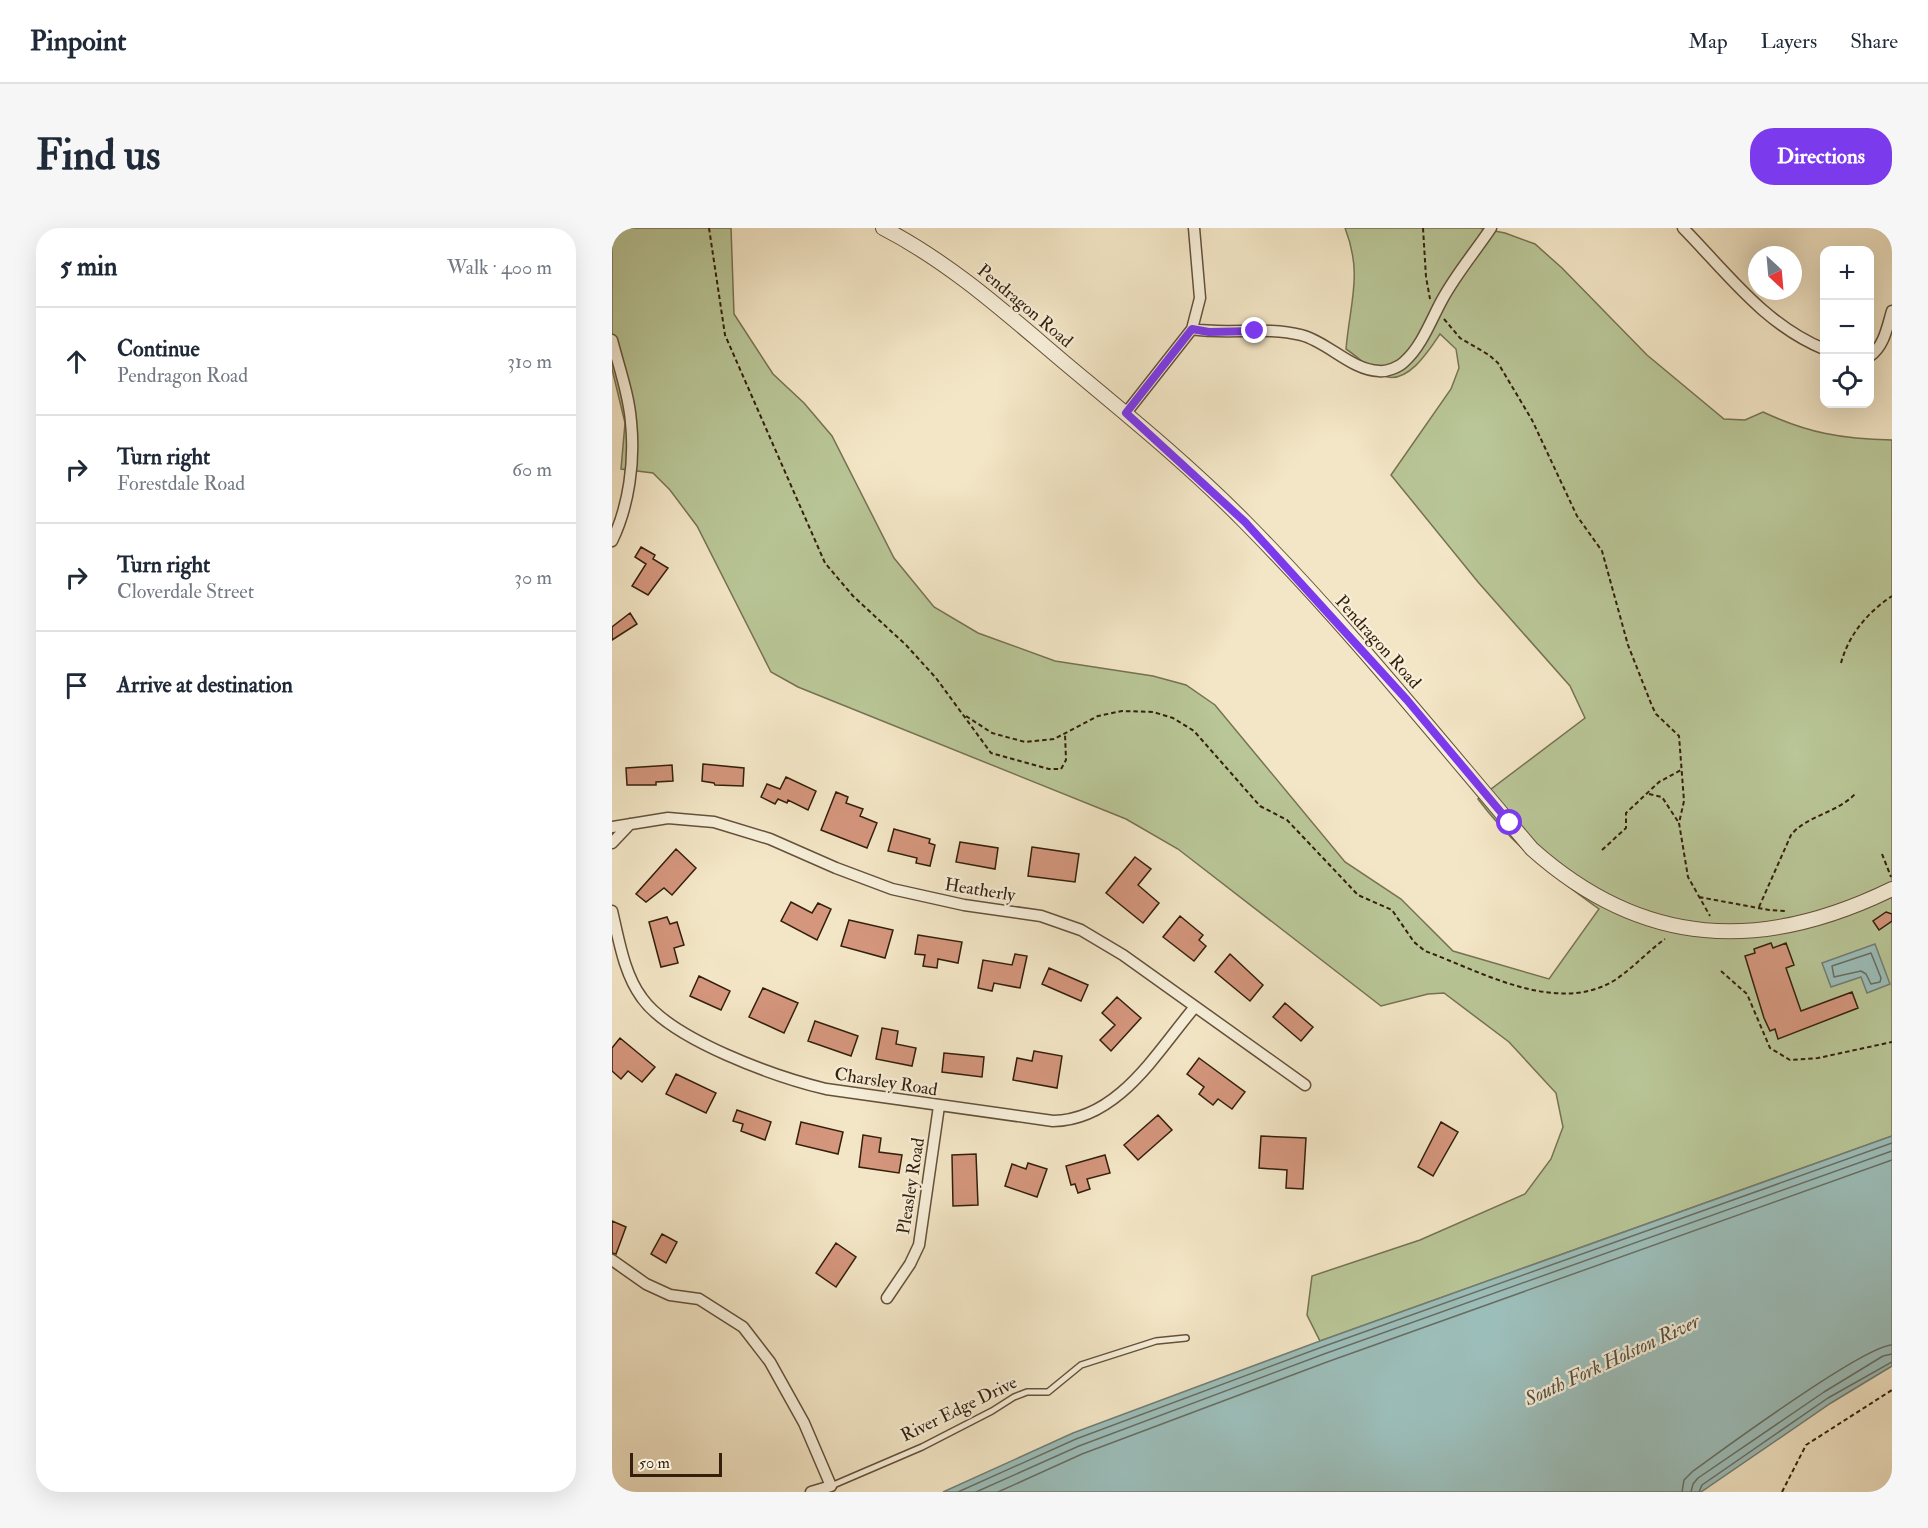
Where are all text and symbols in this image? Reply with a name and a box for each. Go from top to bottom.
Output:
text: Pinpoint [30,24,126,59]
text: Map [1688,28,1728,55]
text: Layers [1761,28,1817,55]
text: Share [1850,28,1898,55]
button: Directions [1750,128,1892,185]
text: Find us [36,130,160,182]
north arrow [1748,246,1802,300]
map controls [1820,246,1874,408]
button: + [1820,246,1874,300]
text: 5 min [60,251,117,283]
text: Walk · 400 m [447,255,552,280]
street label: Pendragon Road [972,259,1078,353]
button: − [1820,300,1874,354]
route end [1241,317,1267,343]
text: Continue [117,335,200,363]
icon: ahead [60,345,93,378]
text: 310 m [507,349,552,374]
button: locate [1820,354,1874,408]
text: Pendragon Road [117,363,248,388]
text: Turn right [117,443,210,471]
icon: right [60,453,93,486]
text: 60 m [512,457,552,482]
text: Forestdale Road [117,471,245,496]
text: Turn right [117,551,210,579]
icon: right [60,561,93,594]
text: 30 m [514,565,552,590]
text: Cloverdale Street [117,579,254,604]
street label: Pendragon Road [1330,590,1426,694]
icon: arrive [60,669,93,702]
text: Arrive at destination [117,671,293,699]
route start [1496,809,1522,835]
street label: Heatherly [943,873,1018,907]
street label: Charsley Road [833,1062,939,1102]
street label: Pleasley Road [892,1136,930,1236]
water label: South Fork Holston River [1520,1308,1705,1412]
street label: River Edge Drive [897,1371,1021,1447]
scale bar [630,1450,722,1478]
text: 50 m [639,1453,670,1473]

